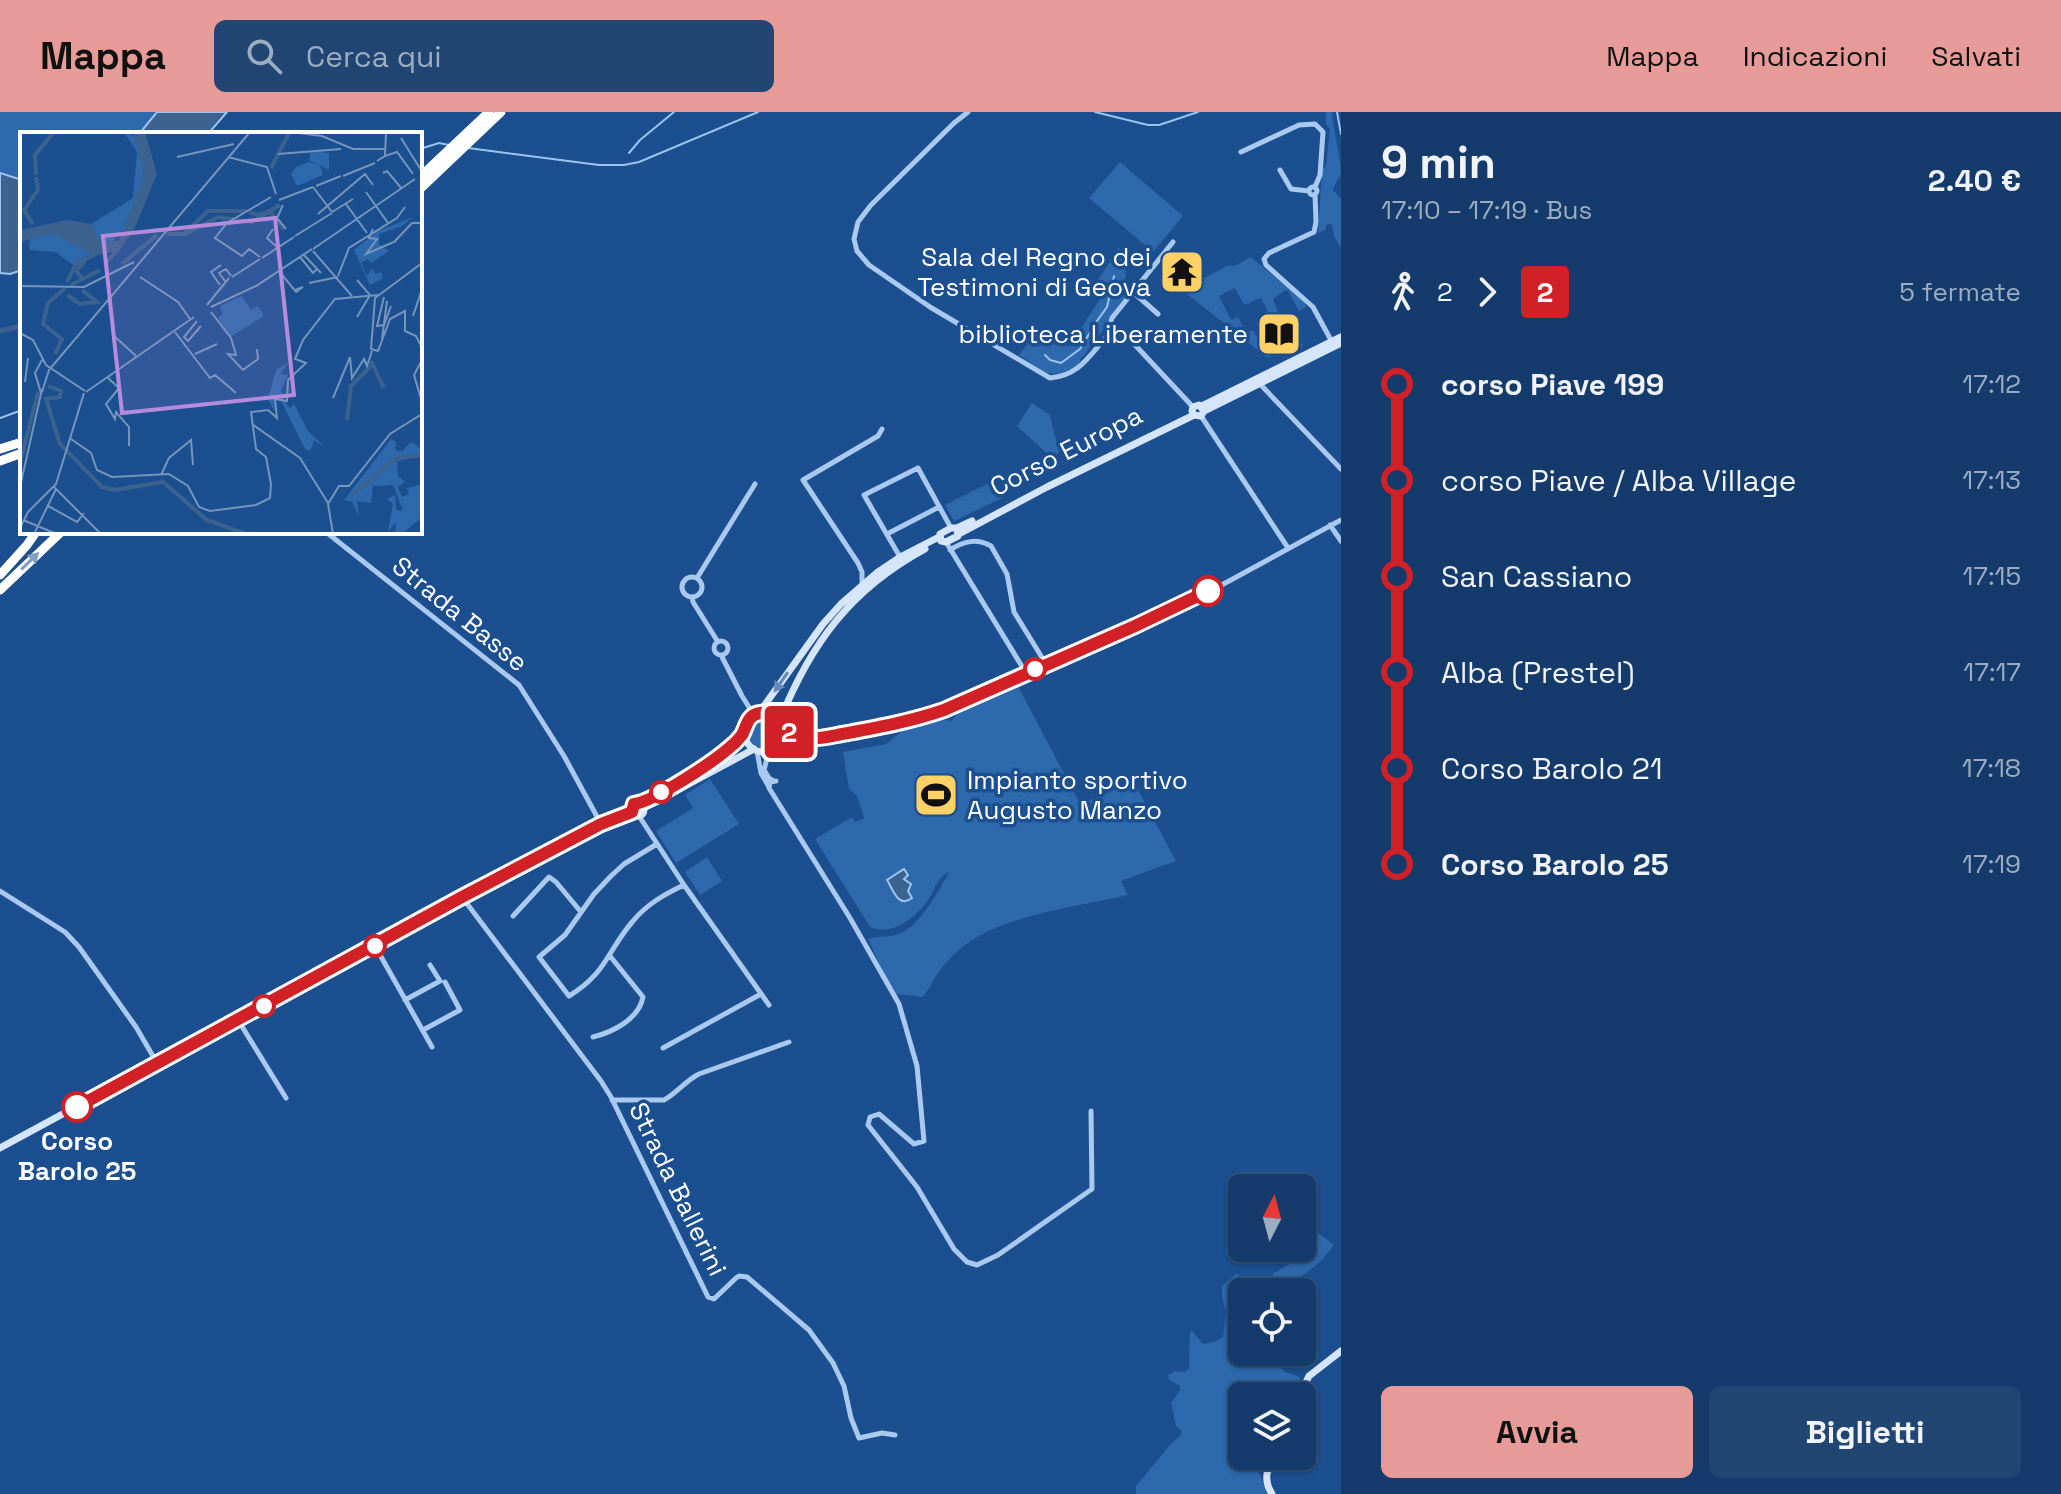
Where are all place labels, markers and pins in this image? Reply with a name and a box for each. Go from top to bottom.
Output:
place label: Sala del Regno dei Testimoni di Geova [917,240,1151,304]
temple icon: Sala del Regno dei Testimoni di Geova [1158,248,1206,296]
library icon: biblioteca Liberamente [1255,310,1303,358]
place label: biblioteca Liberamente [959,317,1248,351]
unlabelled marker [1193,576,1223,606]
unlabelled marker [1024,658,1046,680]
place label: Impianto sportivo Augusto Manzo [967,763,1188,827]
sports icon: Impianto sportivo Augusto Manzo [912,771,960,819]
unlabelled marker [650,781,672,803]
unlabelled marker [364,935,386,957]
unlabelled marker [253,995,275,1017]
marker: Corso Barolo 25 [62,1092,92,1122]
place label: Corso Barolo 25 [18,1124,136,1188]

